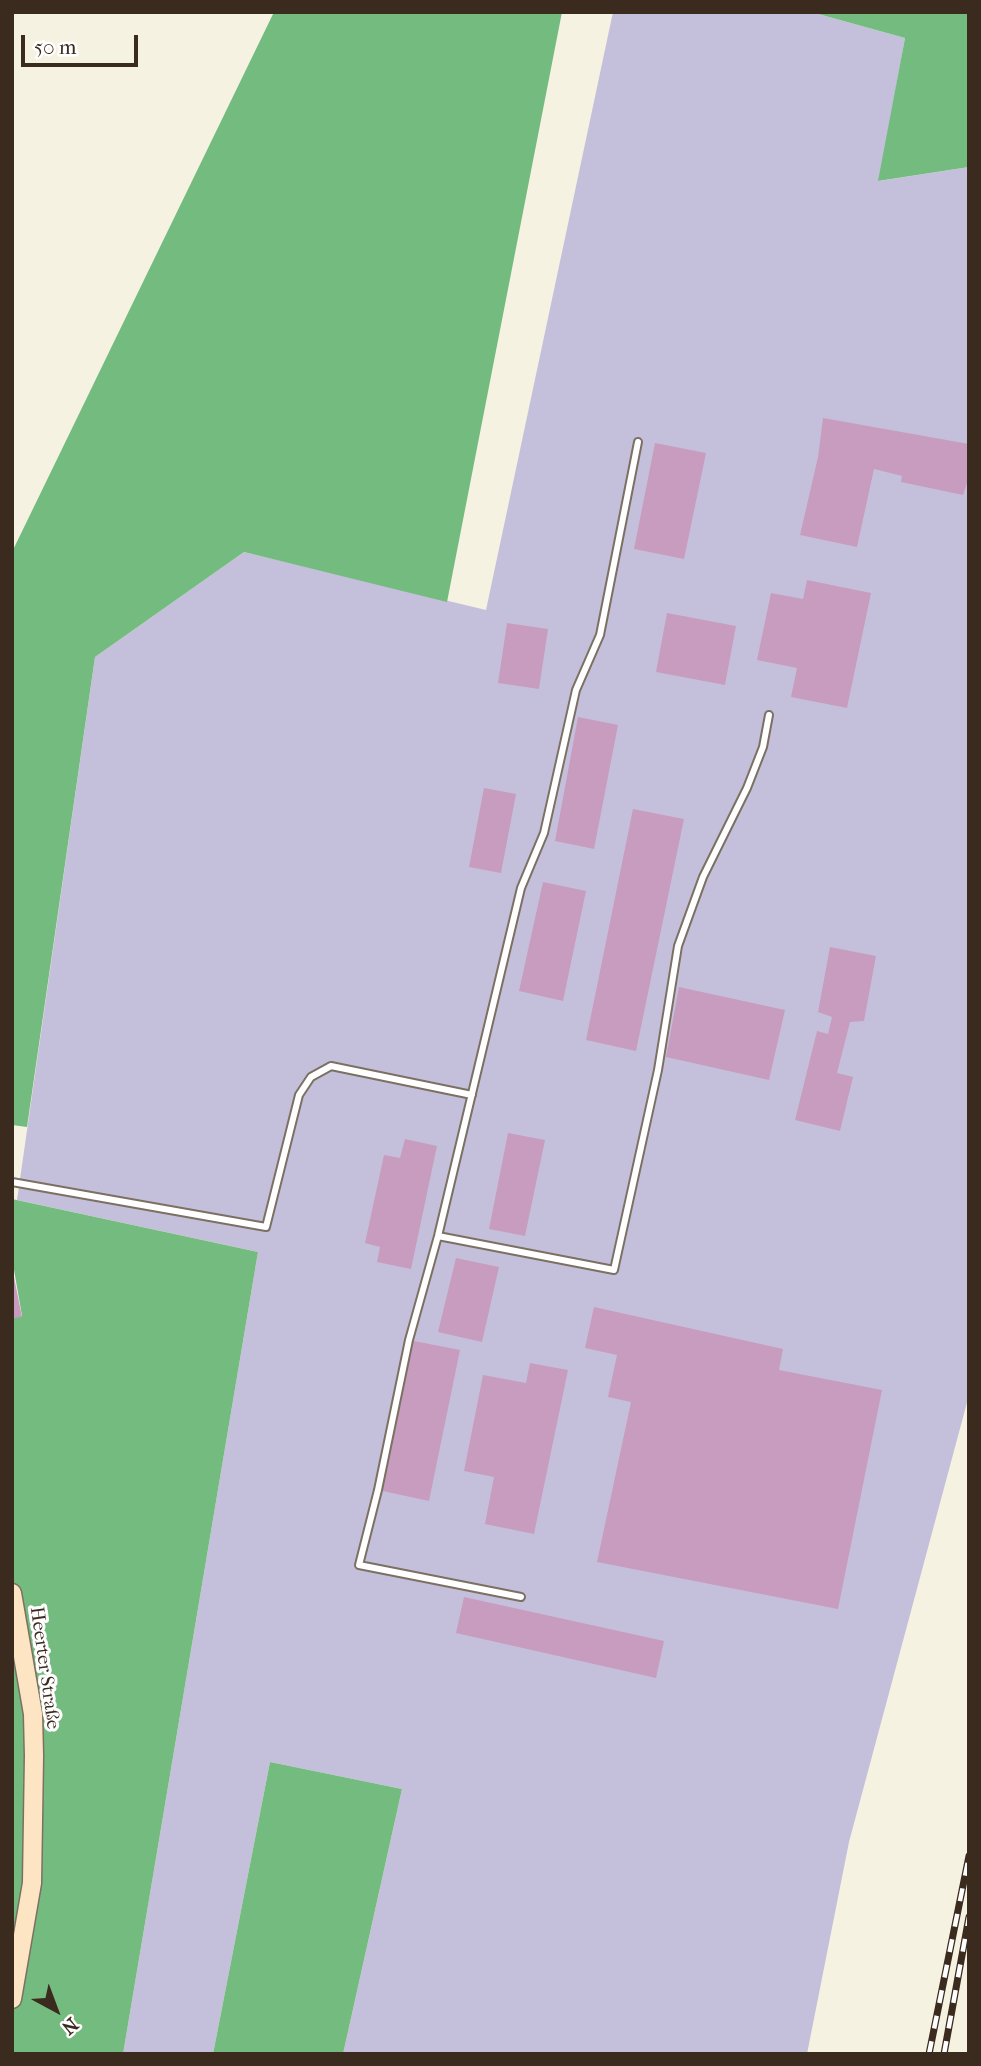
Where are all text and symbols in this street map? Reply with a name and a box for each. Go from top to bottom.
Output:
scale bar [24,21,142,65]
text: 50 m [34,35,77,59]
street label: Heerter Straße [24,1605,64,1731]
north arrow [21,1975,91,2045]
text: N [57,2013,82,2039]

